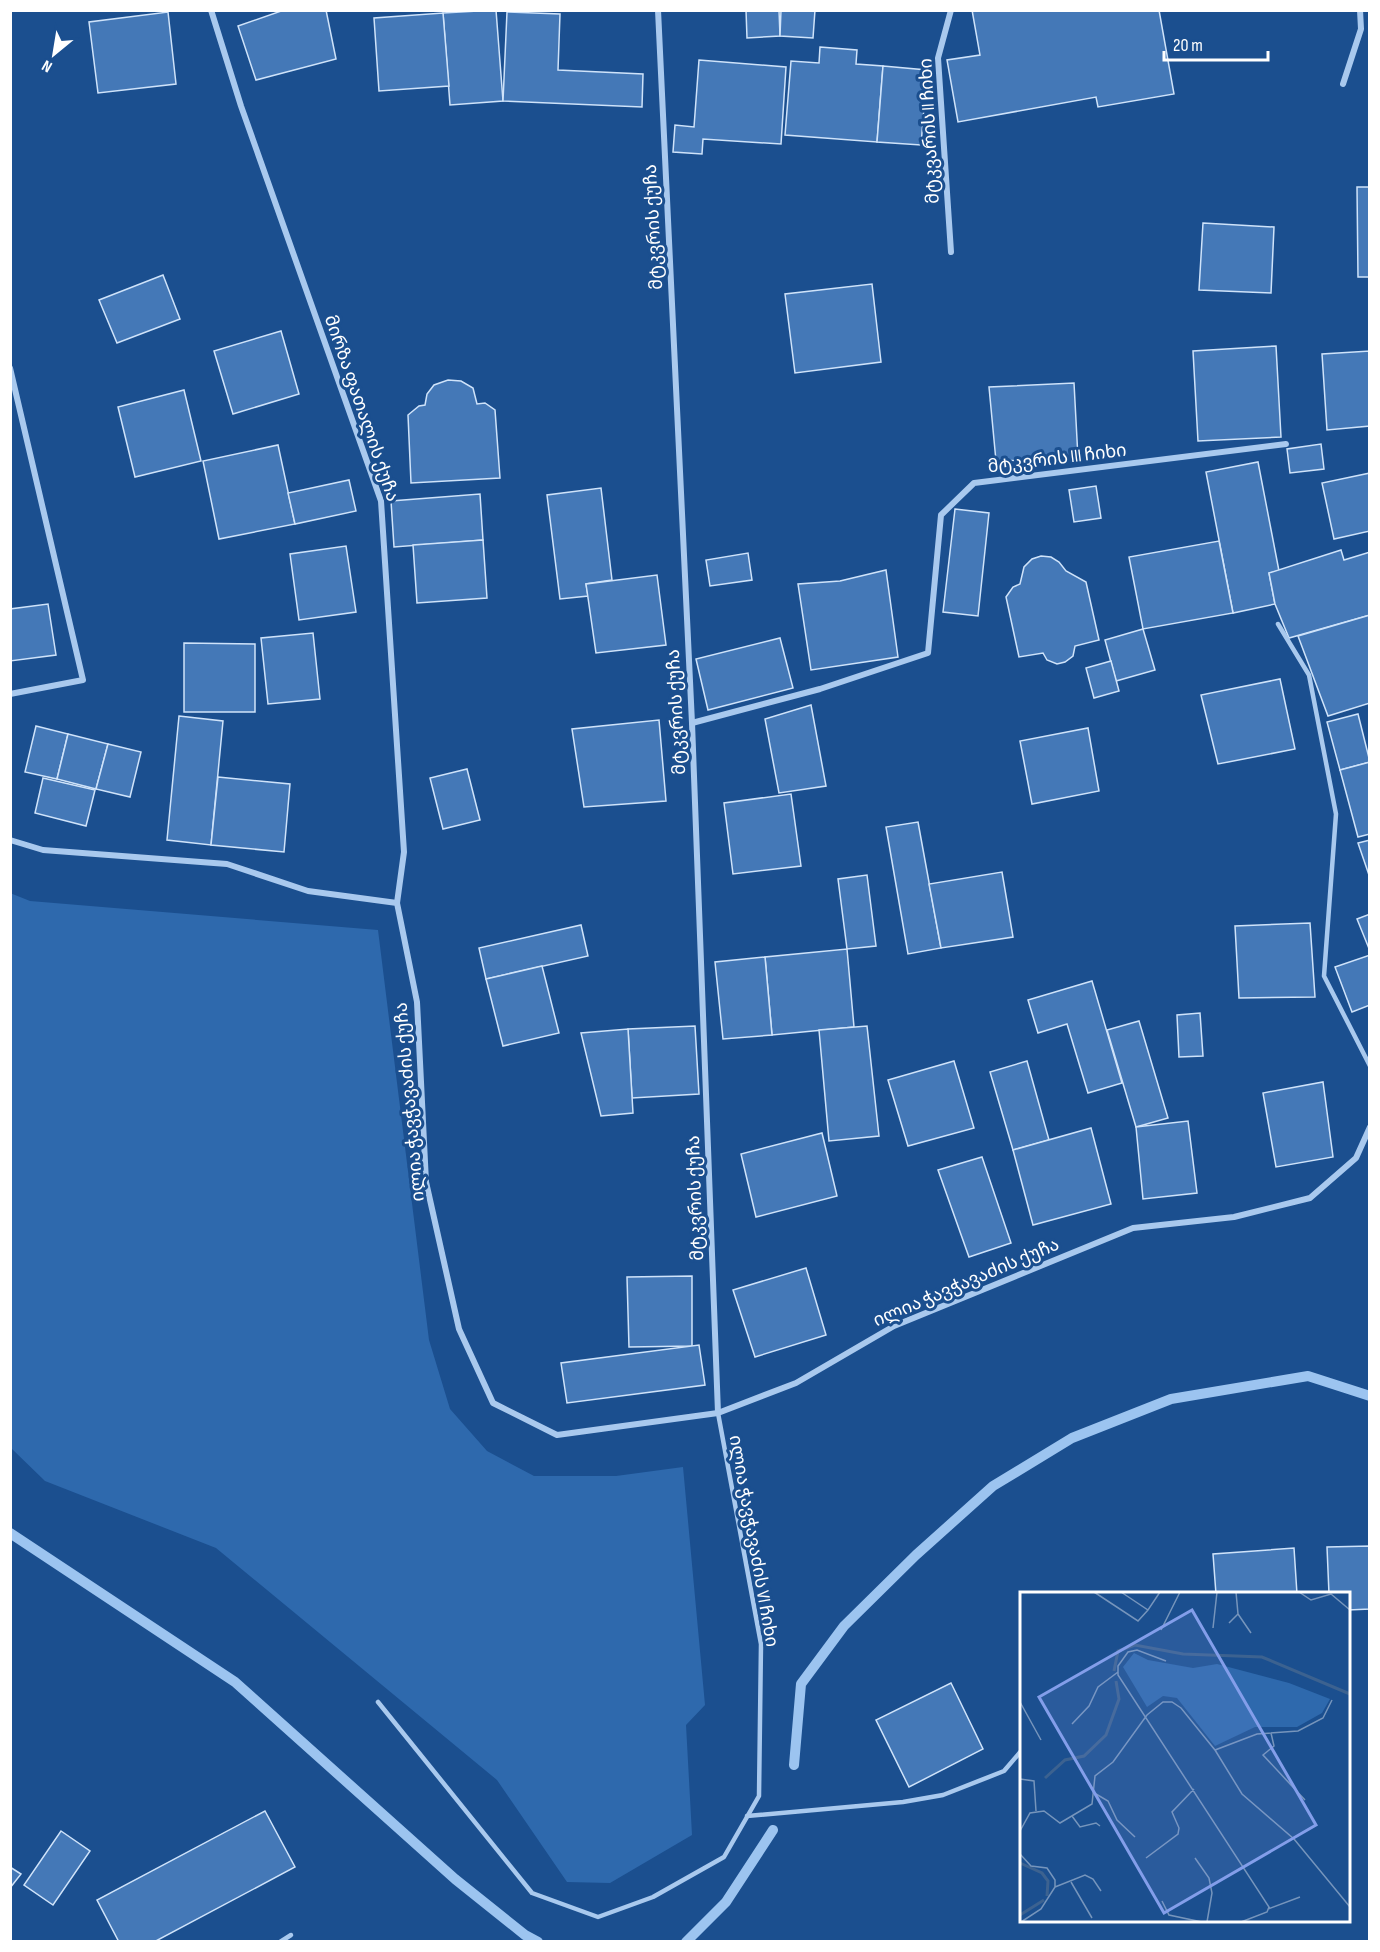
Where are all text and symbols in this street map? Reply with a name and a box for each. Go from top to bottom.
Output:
north arrow [24,24,84,84]
scale bar [1164,24,1268,62]
text: 20 m [1173,35,1203,56]
text: N [39,55,56,76]
street label: მტკვარის II ჩიხი [915,58,944,204]
street label: მტკვრის ქუჩა [640,164,667,290]
street label: მირზა ფათალის ქუჩა [320,312,403,504]
street label: მტკვრის III ჩიხი [987,440,1128,477]
street label: მტკვრის ქუჩა [663,649,690,775]
street label: ილია ჭავჭავაძის ქუჩა [390,1001,429,1202]
street label: მტკვრის ქუჩა [683,1135,708,1261]
street label: ილია ჭავჭავაძის ქუჩა [870,1234,1062,1331]
street label: ილია ჭავჭავაძის VI ჩიხი [725,1434,782,1649]
inset map [1020,1592,1350,1922]

